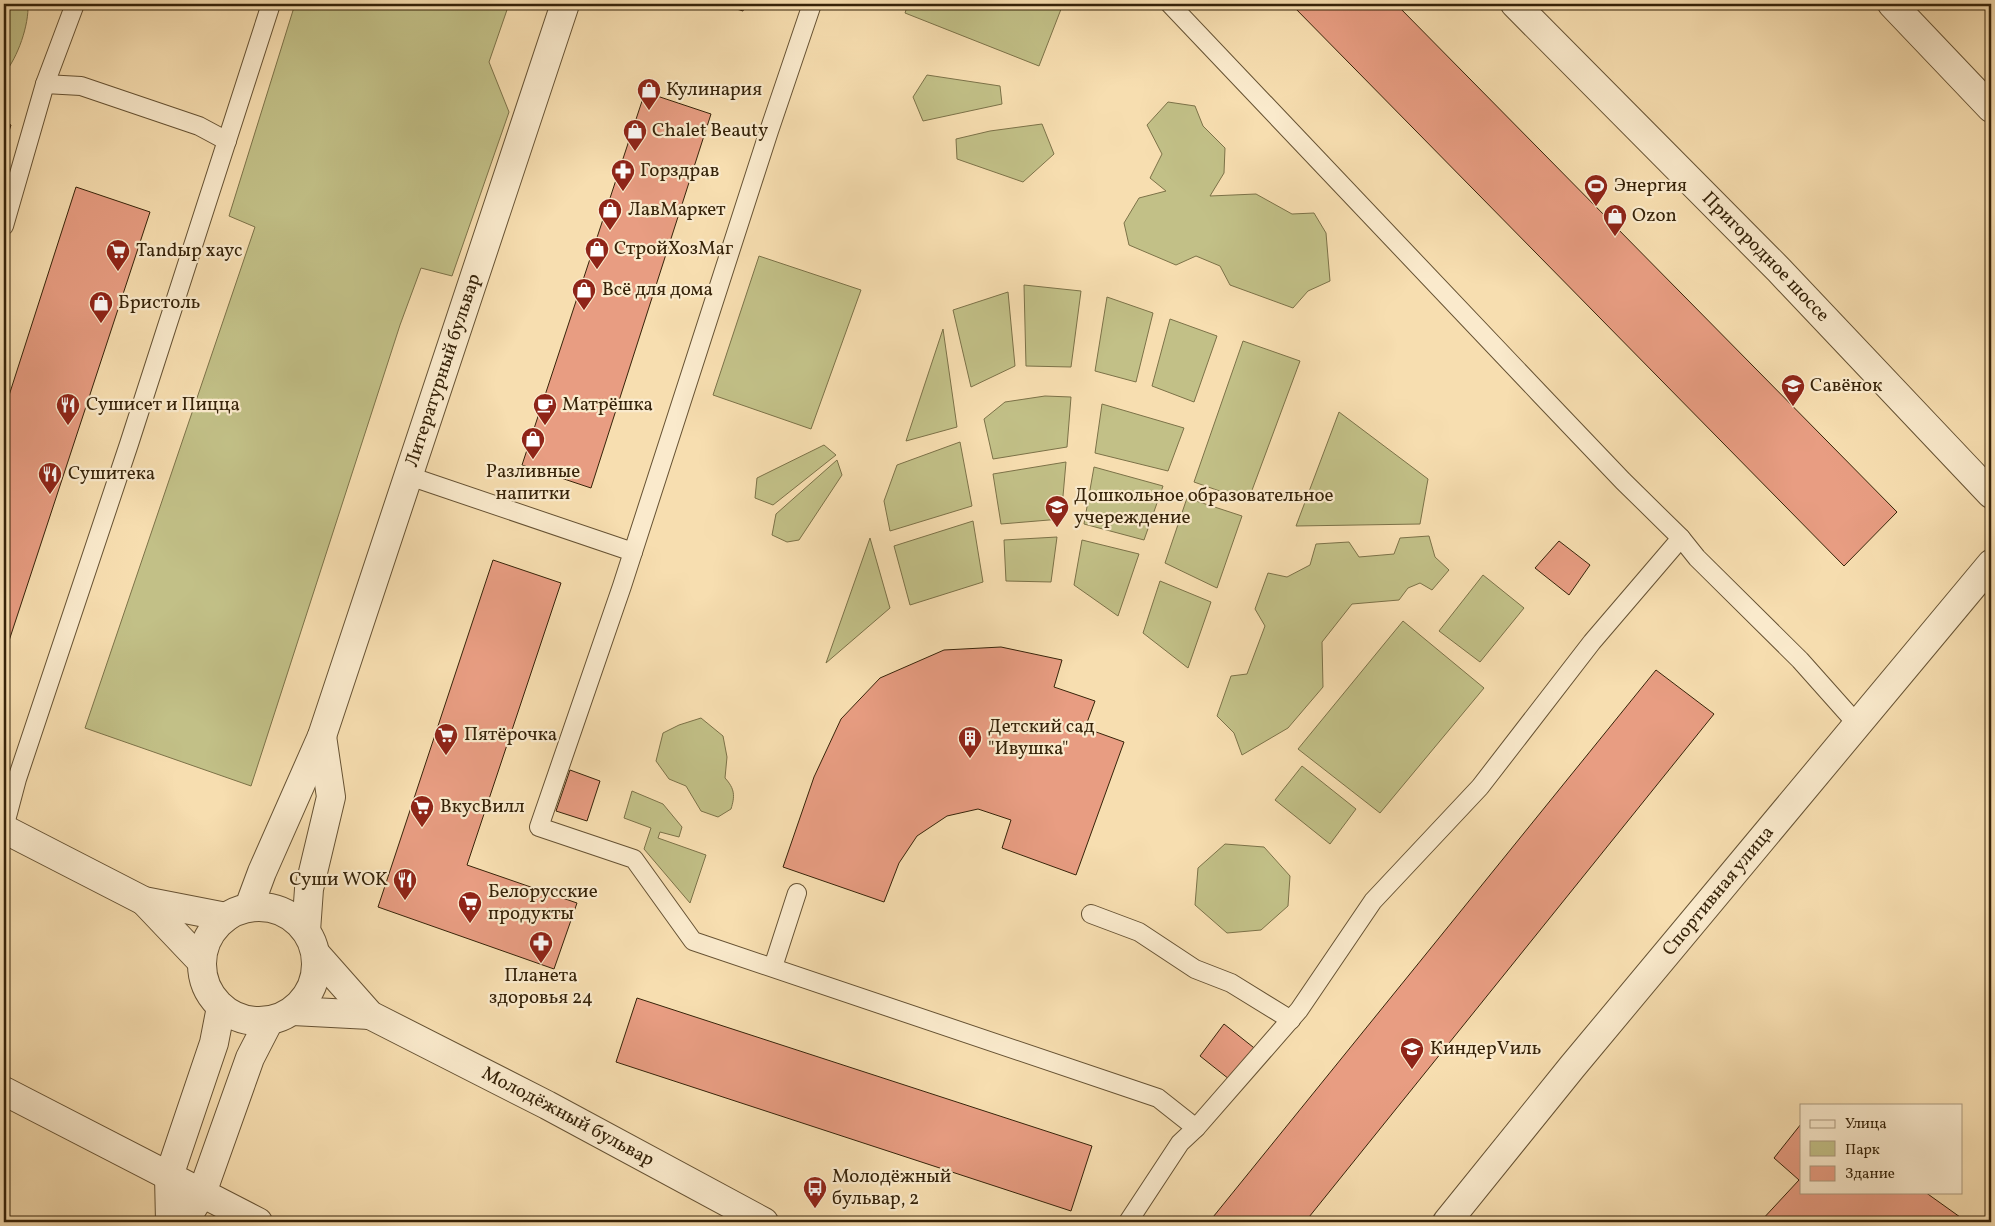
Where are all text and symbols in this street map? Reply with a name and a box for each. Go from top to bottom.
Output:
shop icon: Кулинария [636,77,662,111]
place label: Кулинария [666,77,762,103]
shop icon: Chalet Beauty [622,118,648,152]
place label: Chalet Beauty [652,118,768,144]
pharmacy icon: Горздрав [610,158,636,192]
place label: Горздрав [640,158,719,184]
sports icon: Энергия [1583,173,1609,207]
place label: Энергия [1614,173,1687,199]
street label: Пригородное шоссе [1696,186,1835,328]
shop icon: ЛавМаркет [597,197,623,231]
place label: ЛавМаркет [628,197,726,223]
shop icon: Ozon [1602,203,1628,237]
place label: Ozon [1632,203,1677,229]
shop icon: СтройХозМаг [584,236,610,270]
place label: СтройХозМаг [614,236,734,262]
supermarket icon: Tandыр хаус [105,238,131,272]
place label: Tandыр хаус [136,238,243,264]
street label: Литературный бульвар [399,270,488,471]
shop icon: Всё для дома [571,277,597,311]
place label: Всё для дома [602,277,713,303]
shop icon: Бристоль [88,290,114,324]
place label: Бристоль [118,290,200,316]
school or university icon: Савёнок [1780,373,1806,407]
place label: Савёнок [1810,373,1882,399]
restaurant icon: Сушисет и Пицца [55,392,81,426]
place label: Сушисет и Пицца [86,392,240,418]
cafe icon: Матрёшка [532,392,558,426]
place label: Матрёшка [562,392,653,418]
shop icon: Разливные напитки [520,426,546,460]
place label: Разливные напитки [486,459,580,507]
restaurant icon: Сушитека [37,461,63,495]
place label: Сушитека [68,461,155,487]
place label: Дошкольное образовательное учереждение [1074,483,1334,531]
school or university icon: Дошкольное образовательное учереждение [1044,494,1070,528]
place label: Детский сад "Ивушка" [988,714,1095,762]
supermarket icon: Пятёрочка [433,722,459,756]
place label: Пятёрочка [464,722,557,748]
building icon: Детский сад "Ивушка" [957,725,983,759]
supermarket icon: ВкусВилл [409,794,435,828]
place label: ВкусВилл [440,794,525,820]
street label: Спортивная улица [1657,820,1780,962]
place label: Суши WOK [289,867,388,893]
restaurant icon: Суши WOK [392,867,418,901]
place label: Белорусские продукты [488,879,598,927]
supermarket icon: Белорусские продукты [457,890,483,924]
pharmacy icon: Планета здоровья 24 [528,930,554,964]
place label: Планета здоровья 24 [489,963,593,1011]
school or university icon: КиндерVиль [1399,1036,1425,1070]
place label: КиндерVиль [1430,1036,1541,1062]
street label: Молодёжный бульвар [477,1061,659,1173]
legend [1800,1104,1962,1194]
text: Улица [1845,1114,1887,1135]
text: Парк [1845,1140,1880,1161]
place label: Молодёжный бульвар, 2 [832,1164,951,1212]
text: Здание [1845,1164,1895,1185]
bus stop icon: Молодёжный бульвар, 2 [802,1175,828,1209]

